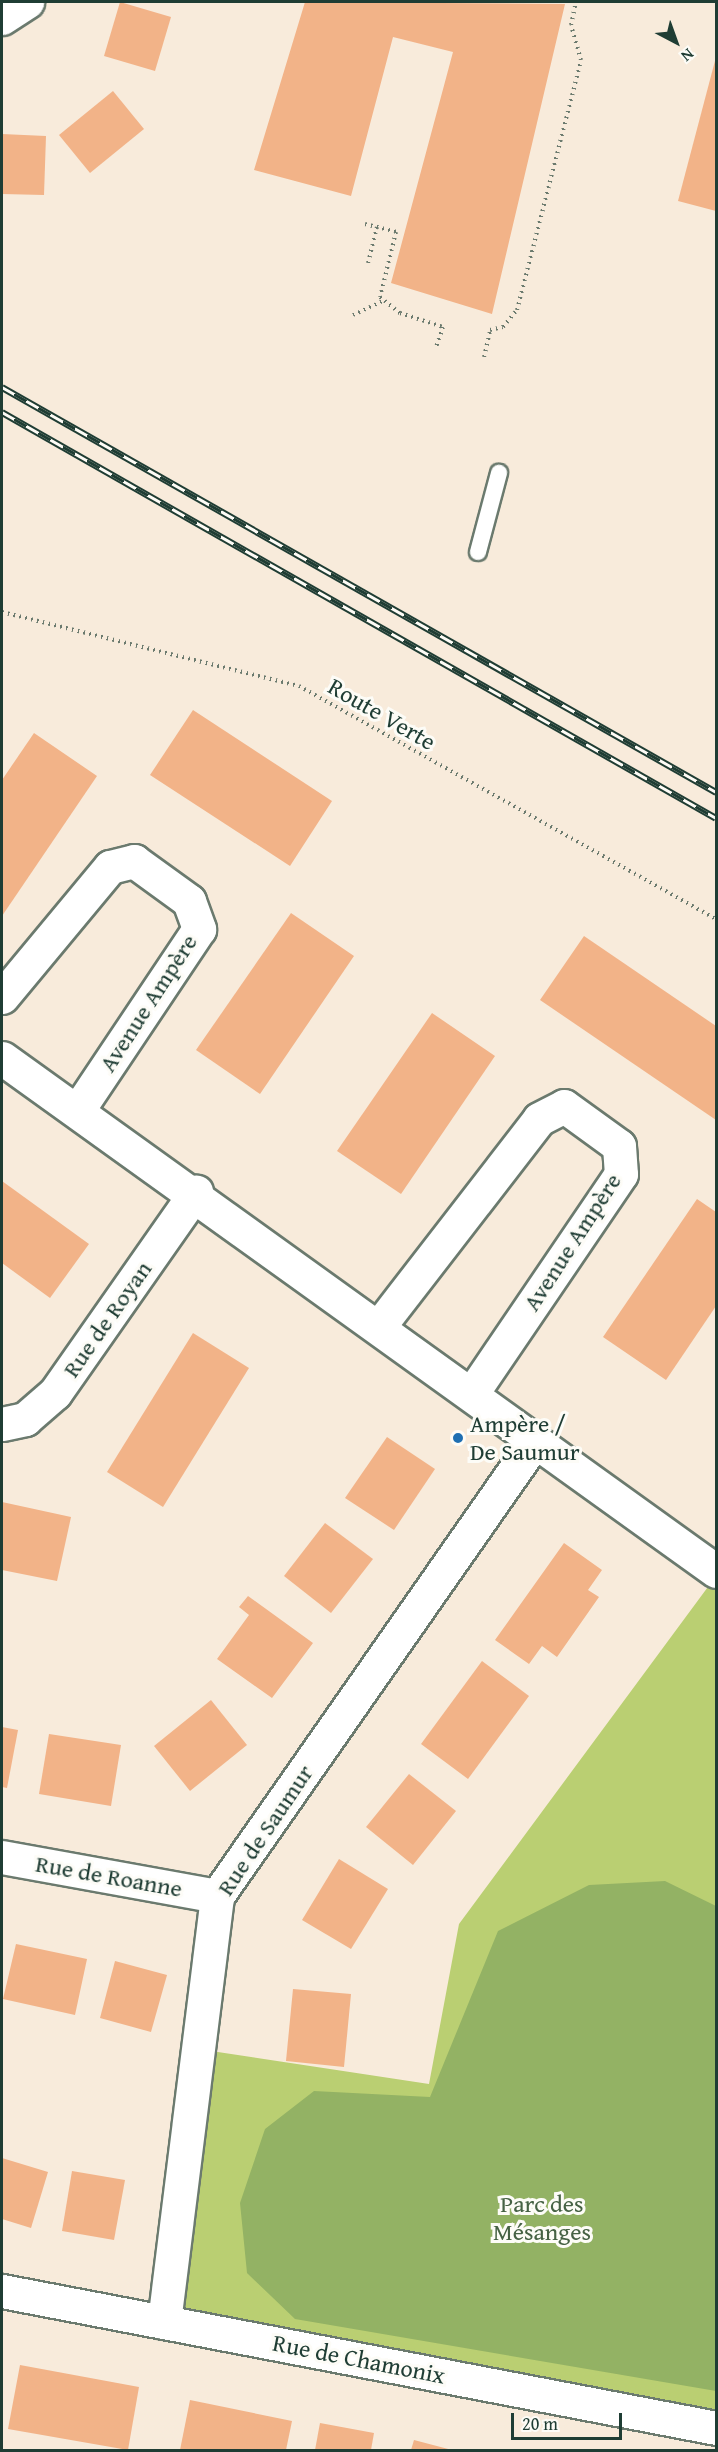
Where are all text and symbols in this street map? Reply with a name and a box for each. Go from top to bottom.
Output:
north arrow [646,12,706,72]
text: N [676,43,700,68]
street label: Route Verte [323,672,441,756]
street label: Avenue Ampère [93,929,203,1077]
street label: Avenue Ampère [517,1168,627,1316]
street label: Rue de Royan [56,1255,158,1383]
place label: Ampère / De Saumur [470,1410,580,1466]
marker: Ampère / De Saumur [451,1431,465,1445]
street label: Rue de Saumur [211,1759,319,1901]
street label: Rue de Roanne [33,1849,185,1903]
park label: Parc des Mésanges [493,2190,591,2246]
street label: Rue de Chamonix [270,2328,448,2390]
scale bar [514,2401,625,2439]
text: 20 m [522,2410,558,2437]

